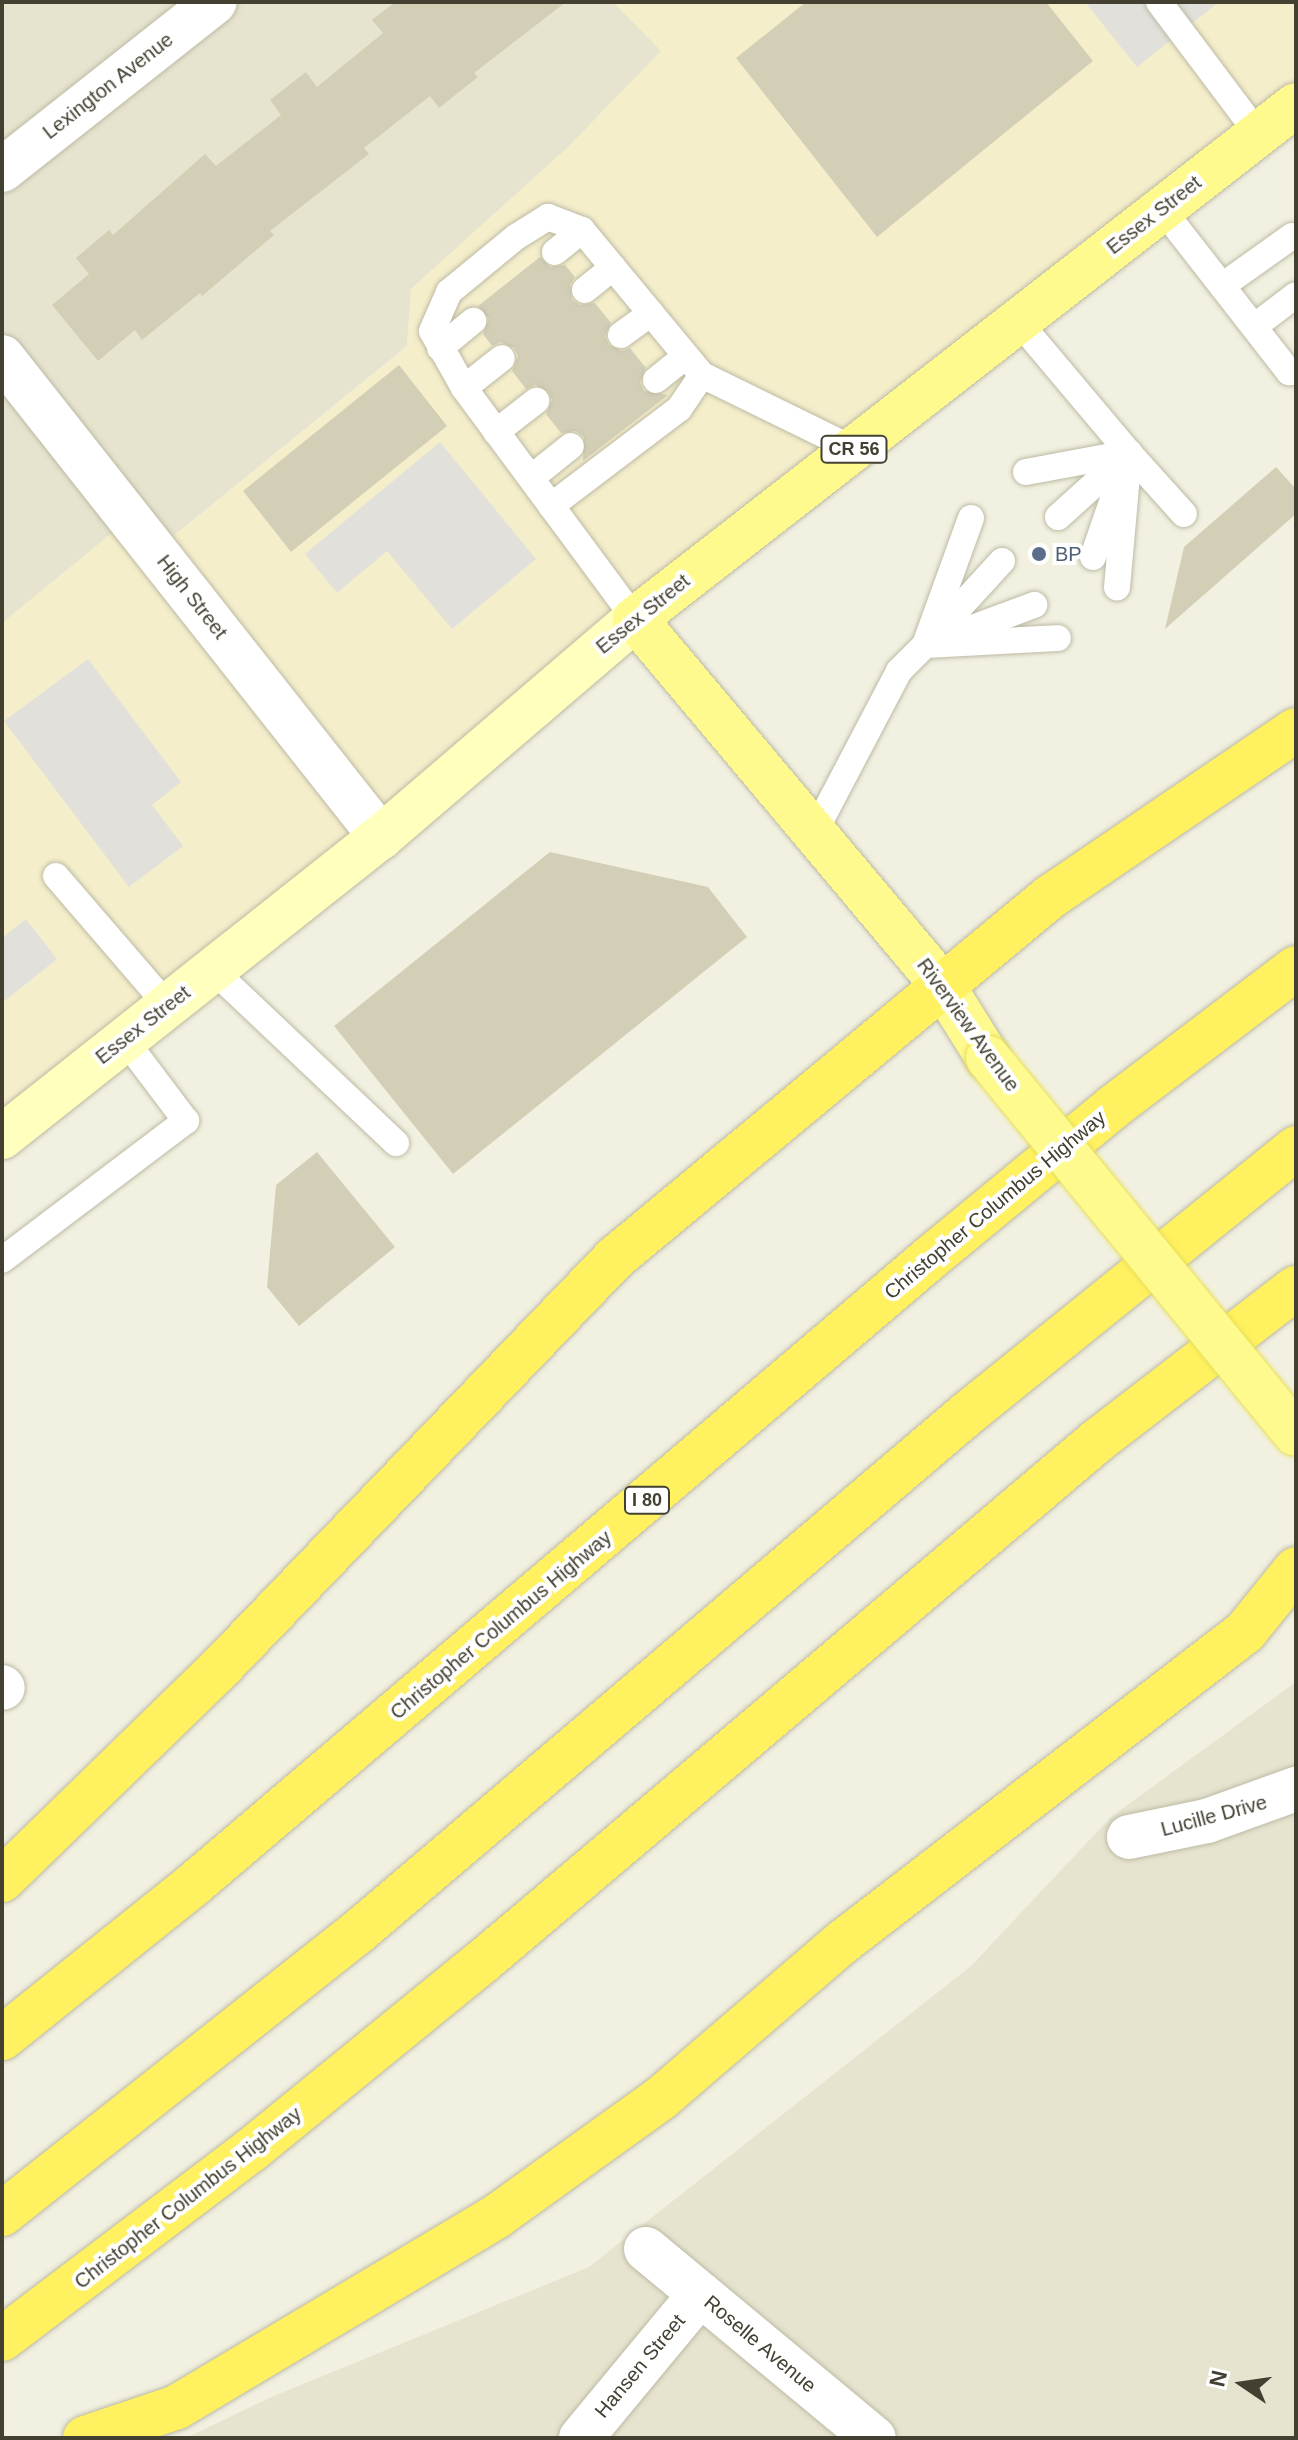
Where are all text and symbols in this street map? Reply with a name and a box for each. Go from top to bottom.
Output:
street label: Lexington Avenue [38,27,178,145]
street label: Essex Street [1102,171,1206,259]
road number: CR 56 [820,435,888,463]
place label: BP [1055,542,1082,566]
marker: BP [1030,545,1048,563]
street label: High Street [152,550,232,644]
street label: Essex Street [591,569,695,659]
street label: Riverview Avenue [911,953,1025,1097]
street label: Essex Street [91,981,195,1069]
street label: Christopher Columbus Highway [880,1105,1110,1305]
road number: I 80 [623,1486,671,1514]
street label: Christopher Columbus Highway [386,1525,616,1725]
street label: Lucille Drive [1158,1790,1270,1842]
street label: Christopher Columbus Highway [70,2102,306,2294]
street label: Roselle Avenue [699,2290,821,2398]
street label: Hansen Street [590,2309,690,2423]
north arrow [1202,2344,1282,2424]
text: N [1204,2368,1232,2389]

